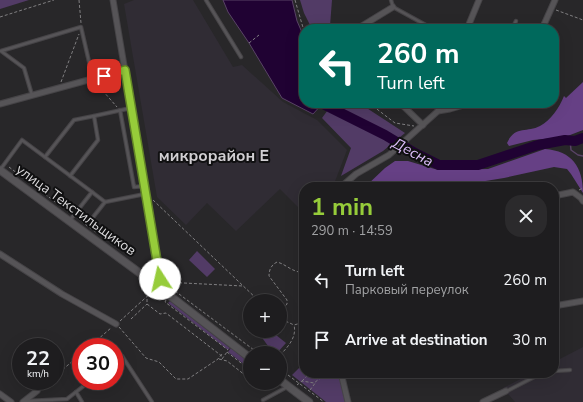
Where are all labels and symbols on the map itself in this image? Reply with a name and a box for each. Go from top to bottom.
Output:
pin [87,59,121,93]
water label: Десна [388,132,437,171]
district label: микрорайон Е [159,145,269,167]
street label: улица Текстильщиков [12,160,140,260]
position arrow [139,258,181,300]
speed limit sign: 30 [72,338,124,390]

